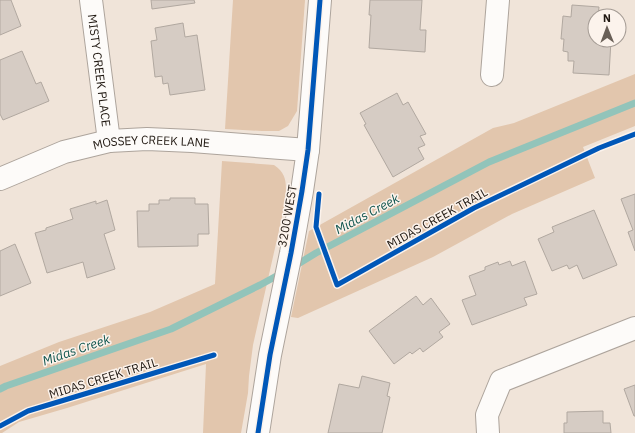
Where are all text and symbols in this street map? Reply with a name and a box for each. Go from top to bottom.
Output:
north arrow [587,8,627,48]
text: N [603,11,611,25]
street label: MISTY CREEK PLACE [85,13,115,128]
street label: MOSSEY CREEK LANE [91,131,211,152]
street label: 3200 WEST [274,184,300,248]
street label: MIDAS CREEK TRAIL [384,184,490,252]
water label: Midas Creek [332,190,402,238]
water label: Midas Creek [40,330,112,370]
street label: MIDAS CREEK TRAIL [47,354,159,402]

